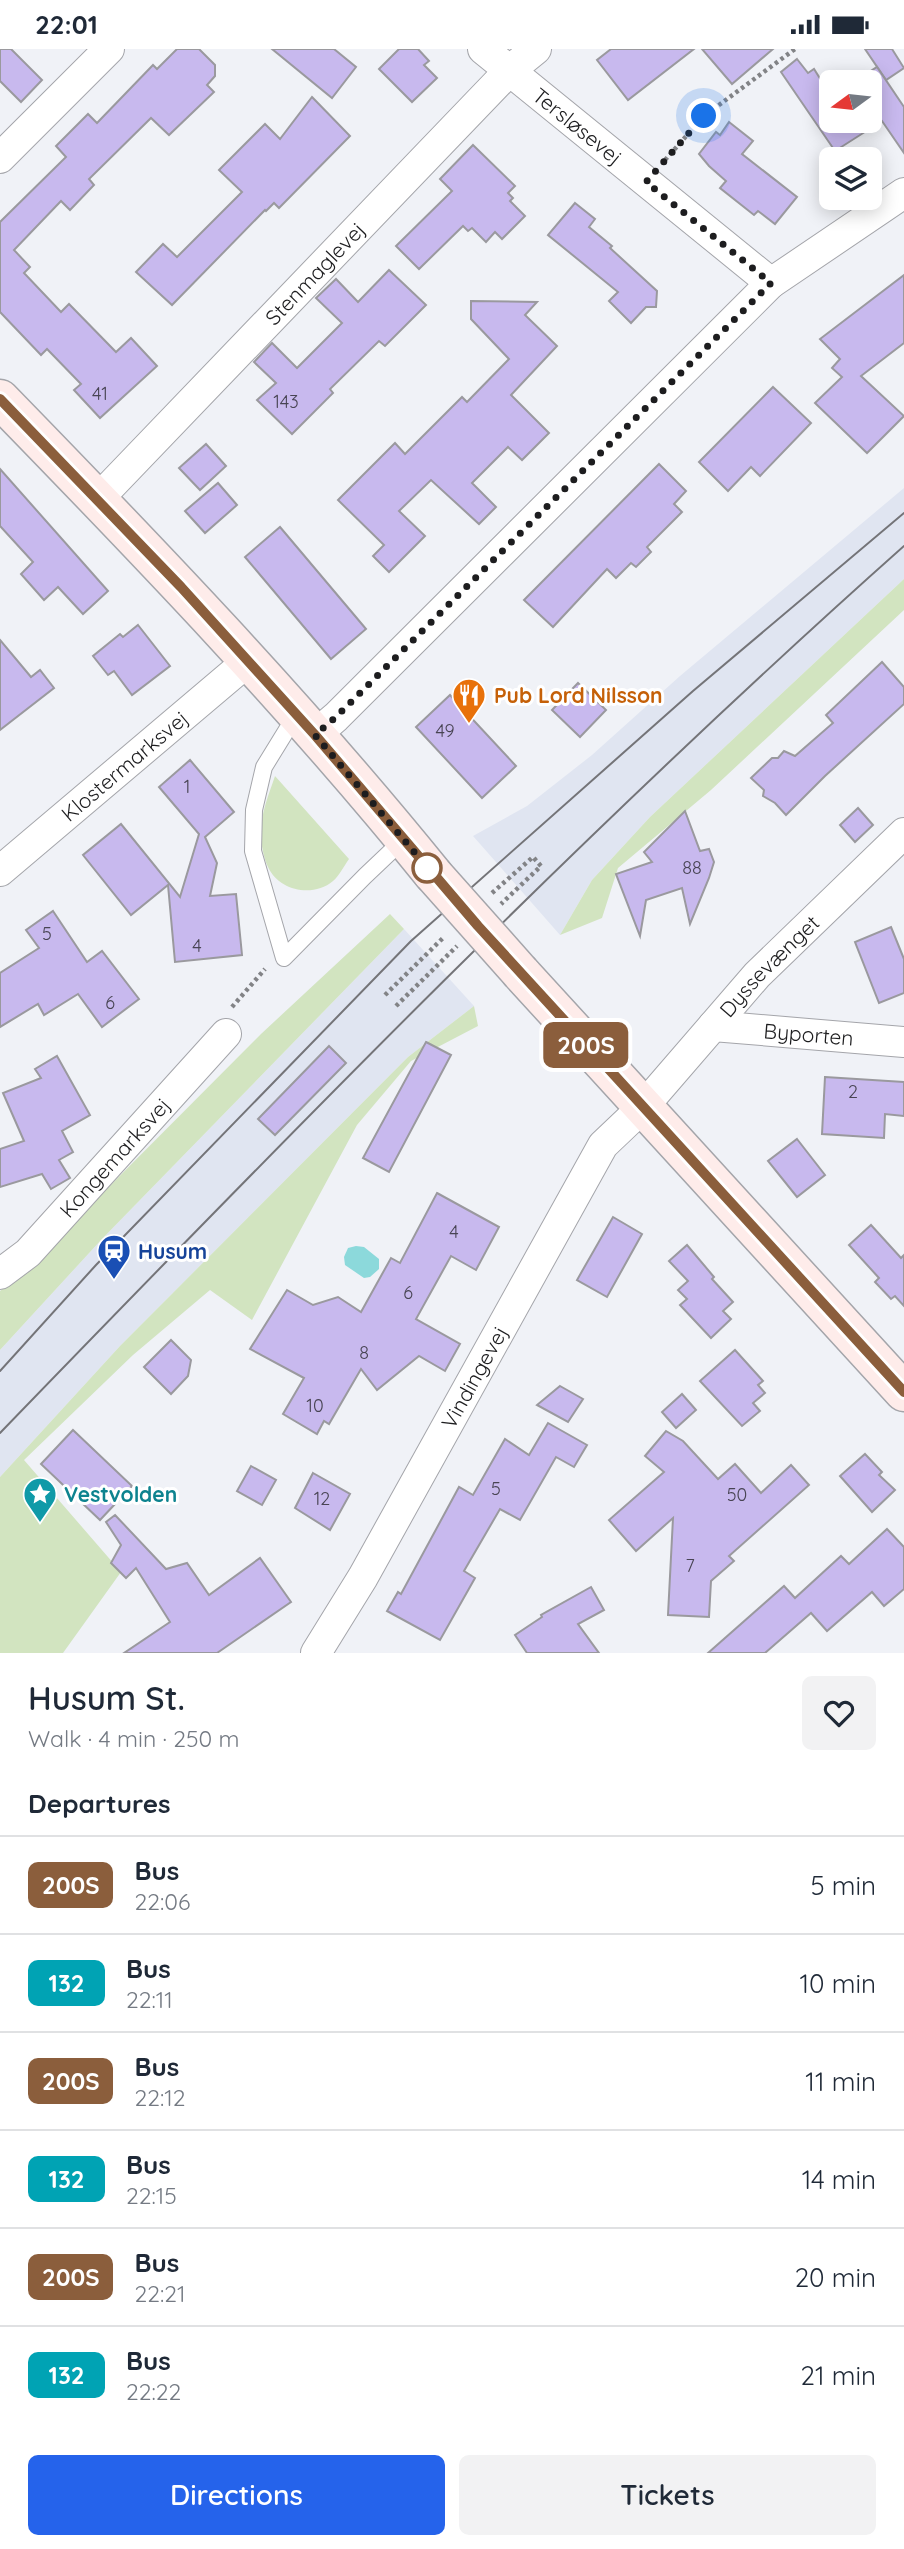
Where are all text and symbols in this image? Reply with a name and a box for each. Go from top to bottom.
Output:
text: 22:01 [35,8,98,41]
north arrow [819,70,882,133]
map controls [819,70,882,210]
street label: Tersløsevej [528,82,628,170]
your location [686,98,721,133]
button: layers [819,147,882,210]
street label: Stenmaglevej [259,216,370,330]
house number: 41 [92,382,108,405]
house number: 143 [273,390,299,413]
restaurant icon: Pub Lord Nilsson [450,676,488,725]
place label: Pub Lord Nilsson [494,682,663,708]
street label: Klostermarksvej [56,705,193,827]
house number: 49 [435,719,455,742]
house number: 1 [184,775,190,798]
unlabelled marker [412,853,442,883]
house number: 88 [682,856,702,879]
street label: Dyssevænget [714,909,824,1022]
house number: 5 [42,922,52,945]
house number: 4 [192,934,202,957]
house number: 6 [105,991,115,1014]
street label: Byporten [763,1017,855,1051]
line badge: 200S [537,1022,635,1068]
text: 200S [557,1030,615,1060]
house number: 2 [848,1080,858,1103]
street label: Kongemarksvej [54,1092,175,1223]
house number: 4 [449,1220,459,1243]
station icon: Husum [95,1232,133,1281]
place label: Husum [138,1238,207,1264]
house number: 6 [403,1281,413,1304]
street label: Vindingevej [435,1321,513,1433]
house number: 8 [359,1341,369,1364]
house number: 10 [306,1394,324,1417]
place icon: Vestvolden [21,1475,59,1524]
house number: 5 [491,1477,501,1500]
place label: Vestvolden [64,1481,177,1507]
house number: 50 [727,1483,747,1506]
house number: 12 [314,1487,330,1510]
house number: 7 [685,1554,695,1577]
button: heart [802,1676,876,1750]
text: Husum St. [28,1677,185,1718]
text: Walk · 4 min · 250 m [28,1724,239,1753]
text: Departures [28,1787,171,1820]
text: Bus [134,1854,179,1887]
text: 5 min [810,1869,876,1902]
text: 200S [42,1870,99,1900]
text: 22:06 [134,1887,190,1916]
text: Bus [126,1952,171,1985]
text: 10 min [800,1967,876,2000]
text: 132 [49,1968,84,1998]
text: 22:11 [126,1985,173,2014]
text: Bus [134,2050,179,2083]
text: 11 min [805,2065,876,2098]
text: 200S [42,2066,99,2096]
text: 22:12 [134,2083,186,2112]
text: Bus [126,2148,171,2181]
text: 14 min [802,2163,876,2196]
text: 132 [49,2164,84,2194]
text: 22:15 [126,2181,177,2210]
text: Bus [134,2246,179,2279]
text: 20 min [795,2261,876,2294]
text: 200S [42,2262,99,2292]
text: 22:21 [134,2279,186,2308]
text: Bus [126,2344,171,2377]
text: 21 min [801,2359,876,2392]
text: 132 [49,2360,84,2390]
text: 22:22 [126,2377,181,2406]
button: Directions [28,2455,445,2535]
button: Tickets [459,2455,876,2535]

